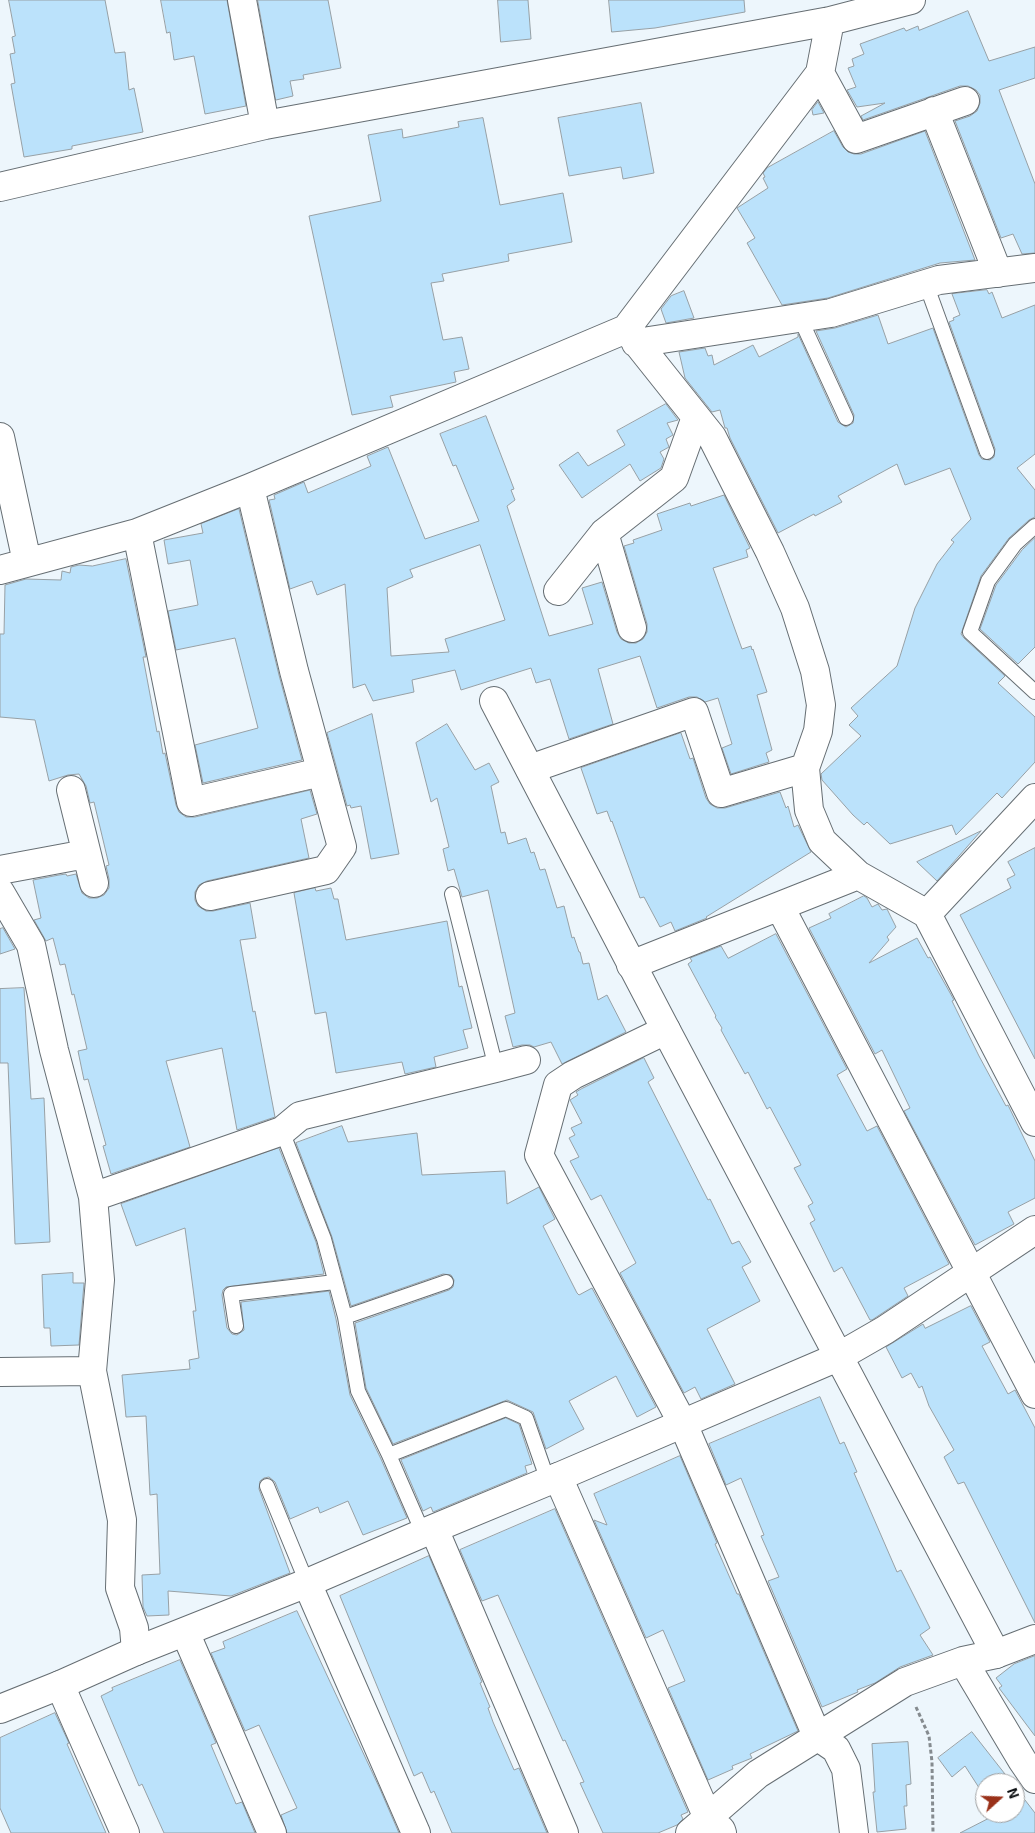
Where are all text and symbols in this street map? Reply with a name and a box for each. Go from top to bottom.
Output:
north arrow [975,1773,1025,1823]
text: N [1004,1785,1023,1801]

